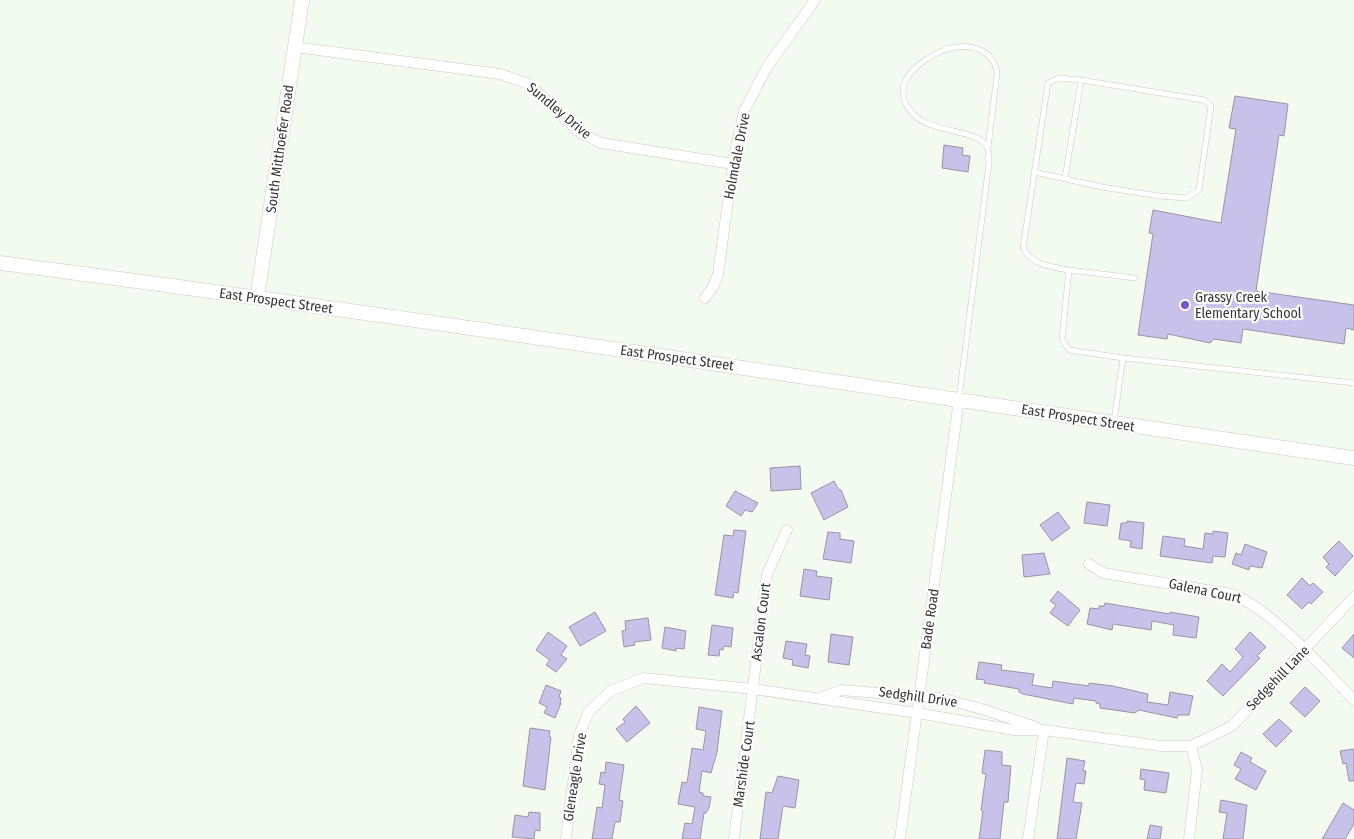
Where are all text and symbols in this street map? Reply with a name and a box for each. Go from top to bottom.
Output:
street label: Sundley Drive [523,79,595,143]
street label: South Mitthoefer Road [263,84,297,214]
street label: Holmdale Drive [720,111,754,201]
street label: East Prospect Street [218,285,334,317]
place label: Grassy Creek Elementary School [1195,289,1302,322]
marker: Grassy Creek Elementary School [1179,299,1191,311]
street label: East Prospect Street [619,342,735,374]
street label: East Prospect Street [1020,401,1136,435]
street label: Galena Court [1167,575,1243,607]
street label: Ascalon Court [748,582,774,662]
street label: Bade Road [917,587,943,651]
street label: Sedgehill Lane [1243,642,1313,714]
street label: Sedghill Drive [878,683,958,711]
street label: Marshide Court [730,719,759,808]
street label: Gleneagle Drive [560,731,590,823]

